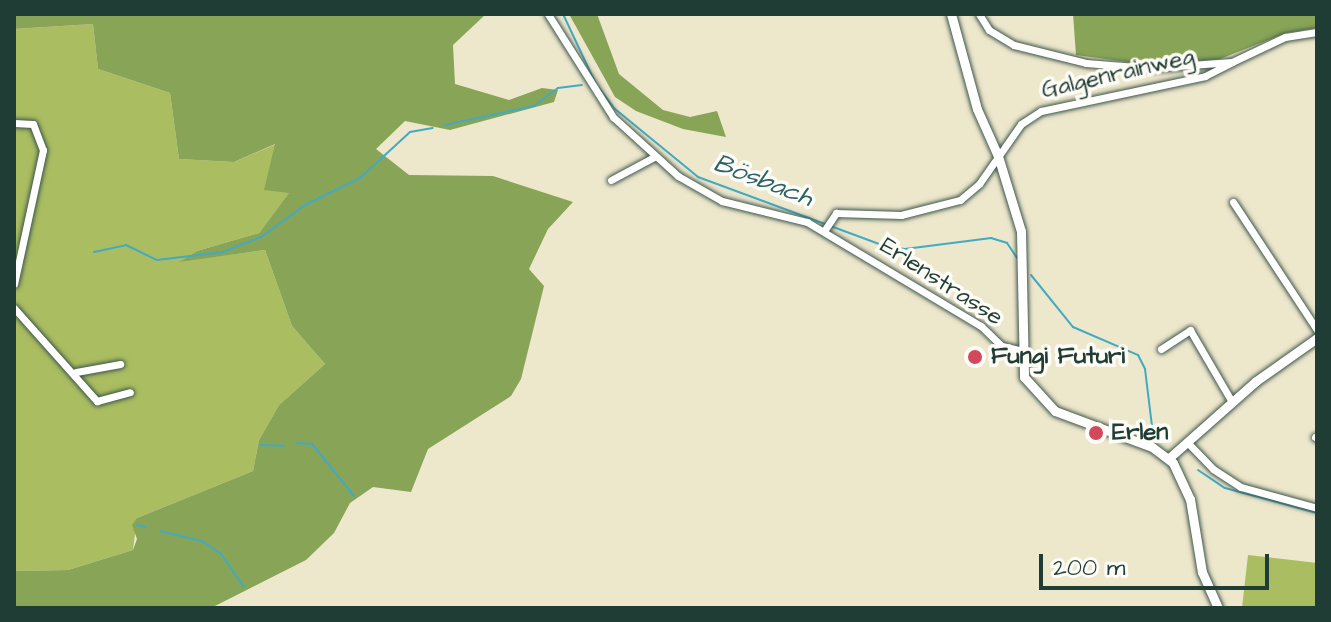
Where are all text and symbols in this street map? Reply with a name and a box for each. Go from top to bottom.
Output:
street label: Galgenrainweg [1039,42,1197,106]
water label: Bösbach [709,148,817,214]
street label: Erlenstrasse [874,232,1008,332]
place label: Fungi Futuri [991,343,1125,371]
marker: Fungi Futuri [966,348,984,366]
place label: Erlen [1112,419,1168,447]
marker: Erlen [1087,424,1105,442]
scale bar [1043,538,1273,588]
text: 200 m [1053,551,1125,585]

